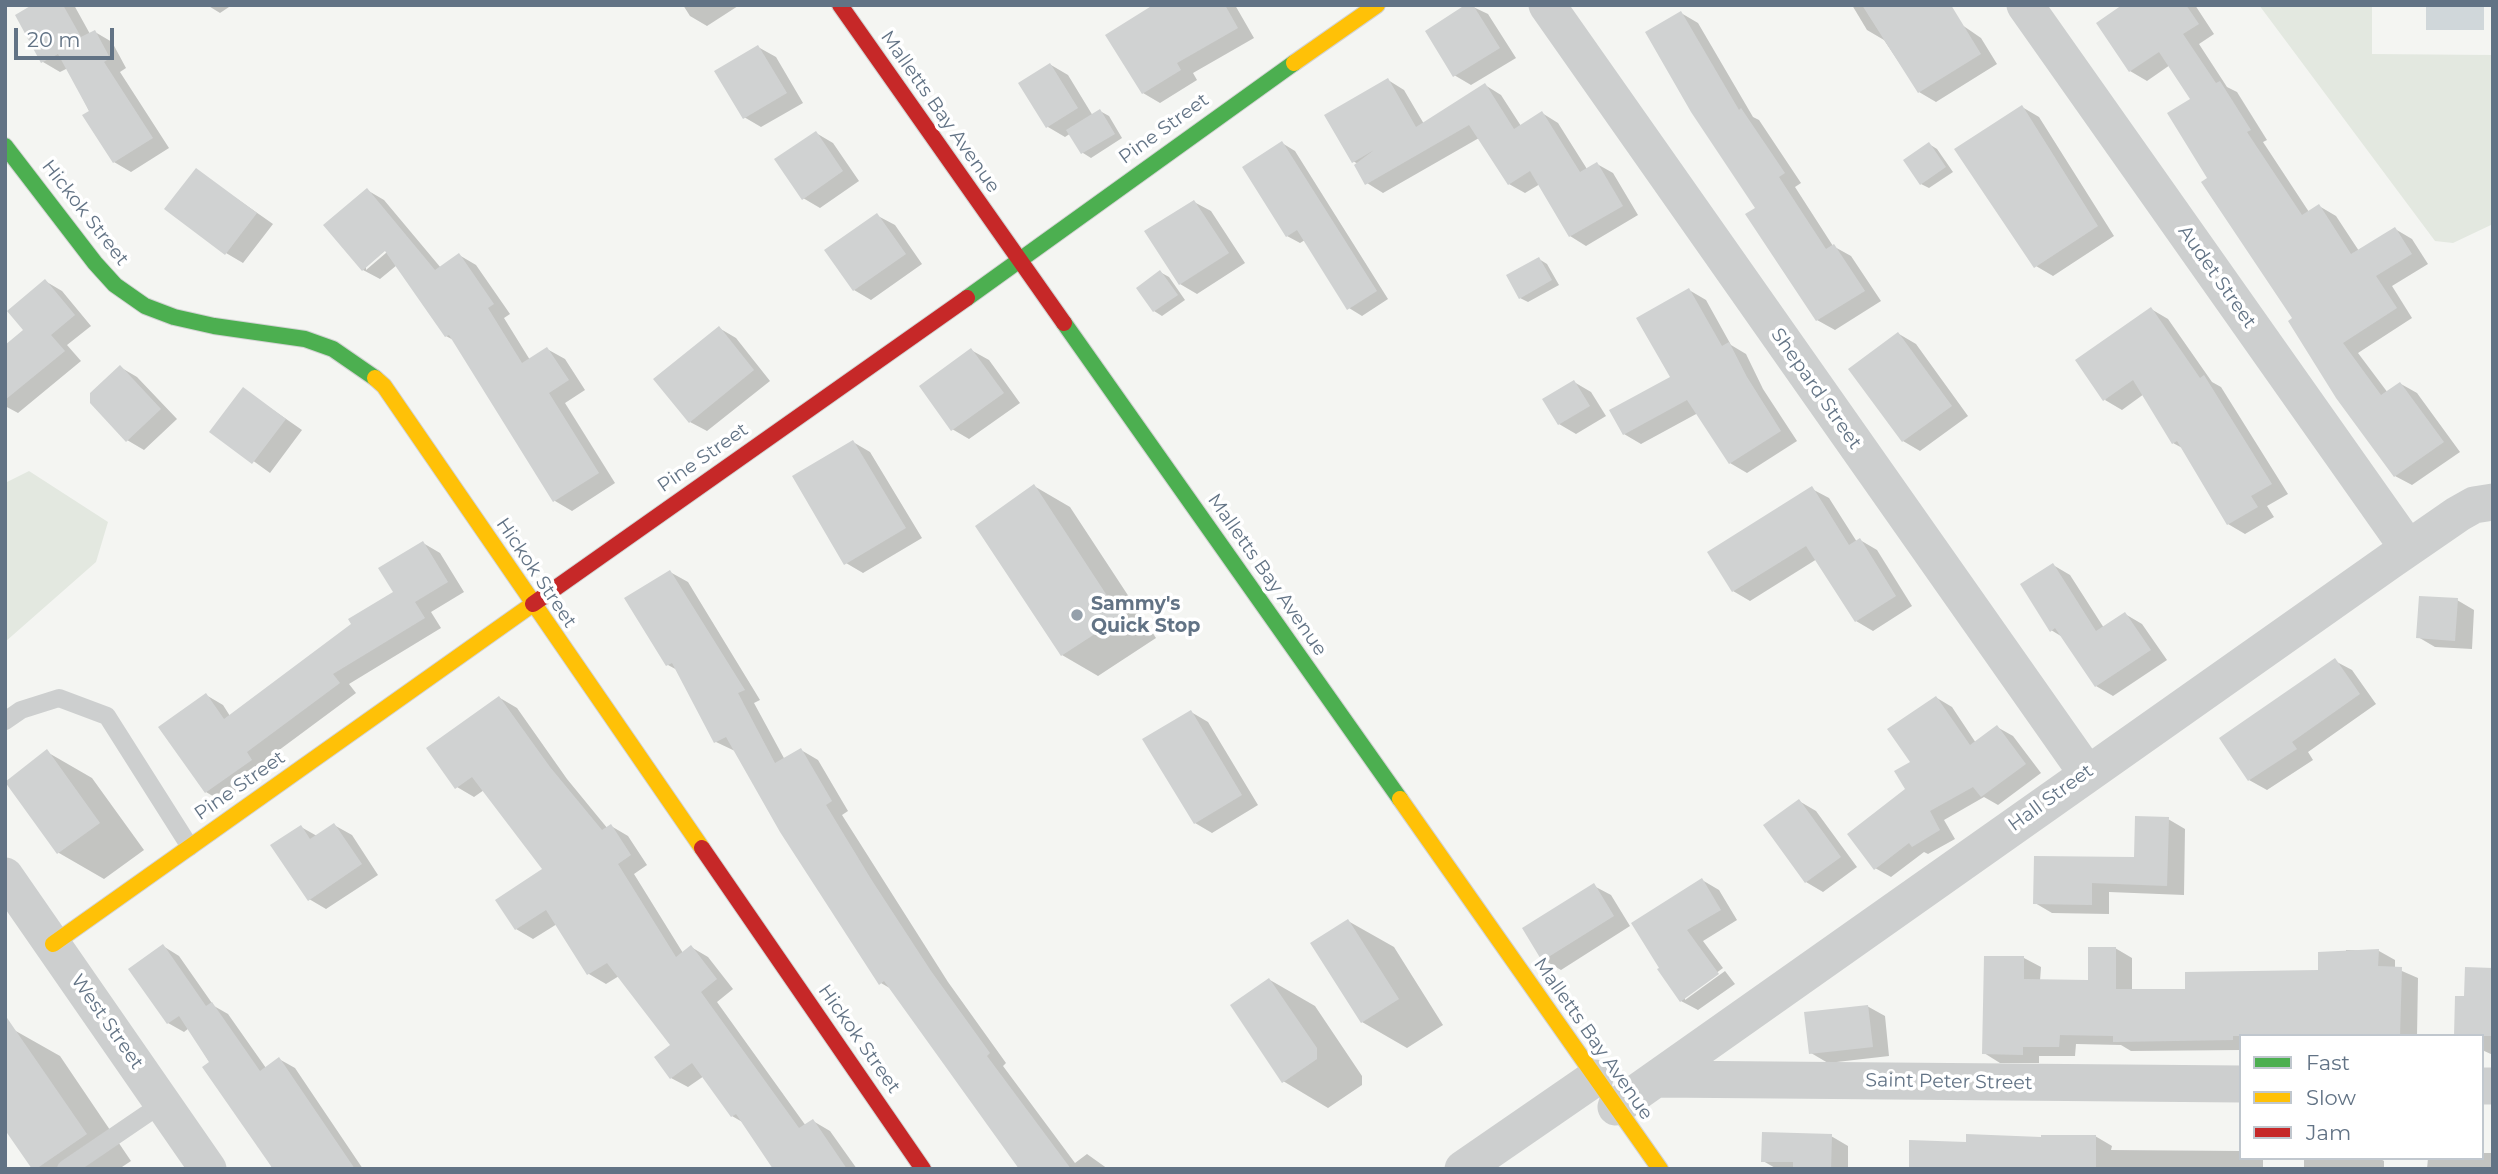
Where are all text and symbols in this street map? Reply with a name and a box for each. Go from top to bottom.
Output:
scale bar [18,14,117,58]
text: 20 m [27,27,81,52]
street label: Malletts Bay Avenue [875,27,1005,197]
street label: Pine Street [1115,89,1213,169]
street label: Hickok Street [37,156,133,270]
street label: Audet Street [2173,221,2261,333]
street label: Shepard Street [1766,324,1866,454]
street label: Pine Street [653,418,753,498]
street label: Malletts Bay Avenue [1202,490,1332,660]
street label: Hickok Street [491,514,581,632]
place label: Sammy's Quick Stop [1091,593,1200,637]
marker: Sammy's Quick Stop [1069,607,1085,623]
street label: Pine Street [190,746,290,826]
street label: Hall Street [2004,760,2098,836]
street label: Malletts Bay Avenue [1528,954,1658,1124]
street label: West Street [66,970,148,1074]
street label: Hickok Street [813,980,905,1098]
legend [2239,1034,2484,1160]
text: Fast [2306,1050,2350,1075]
street label: Saint Peter Street [1865,1069,2033,1095]
text: Slow [2306,1085,2356,1110]
text: Jam [2306,1120,2351,1145]

